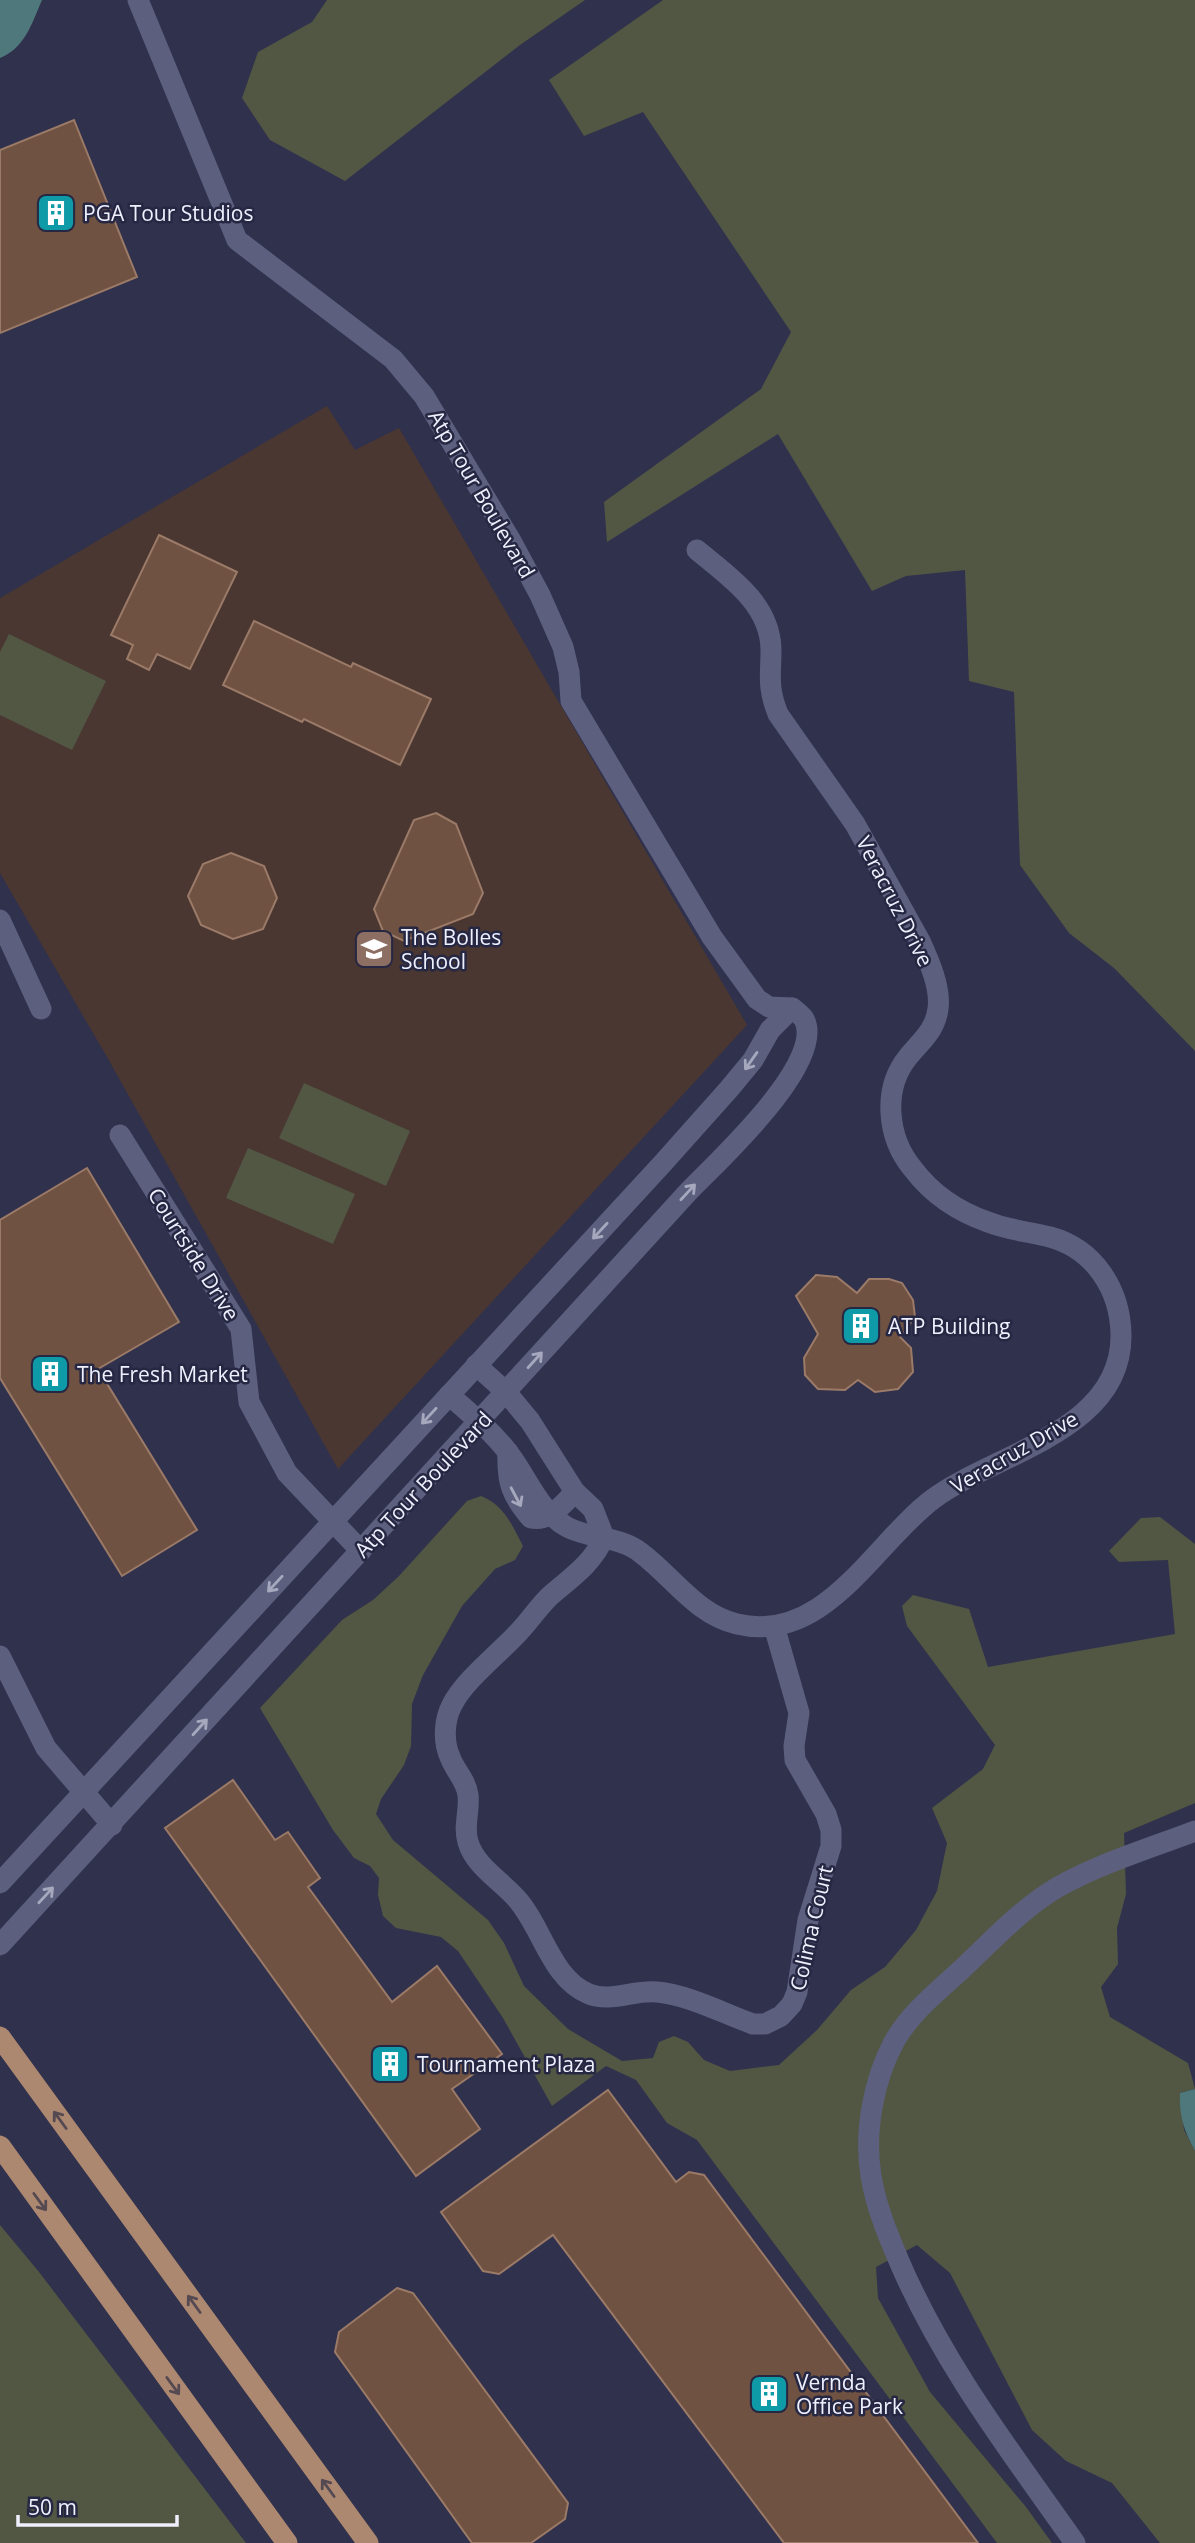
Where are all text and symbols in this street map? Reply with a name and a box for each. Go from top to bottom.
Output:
building icon: PGA Tour Studios [35,192,77,234]
place label: PGA Tour Studios [83,199,253,227]
street label: Atp Tour Boulevard [422,405,542,583]
street label: Veracruz Drive [850,831,940,971]
place label: The Bolles School [401,923,501,975]
school or university icon: The Bolles School [353,928,395,970]
one-way arrow [744,1051,758,1070]
street label: Courtside Drive [142,1182,246,1326]
one-way arrow [680,1183,696,1201]
one-way arrow [592,1222,608,1240]
building icon: ATP Building [840,1305,882,1347]
place label: ATP Building [888,1312,1010,1340]
one-way arrow [527,1351,543,1369]
building icon: The Fresh Market [29,1353,71,1395]
place label: The Fresh Market [77,1360,248,1388]
street label: Veracruz Drive [945,1404,1083,1500]
street label: Atp Tour Boulevard [348,1405,498,1563]
one-way arrow [421,1407,437,1425]
one-way arrow [510,1487,524,1507]
one-way arrow [266,1575,283,1592]
one-way arrow [192,1719,208,1737]
street label: Colima Court [783,1863,839,1993]
one-way arrow [38,1887,55,1904]
building icon: Tournament Plaza [369,2043,411,2085]
place label: Tournament Plaza [417,2050,595,2078]
one-way arrow [53,2111,67,2130]
one-way arrow [33,2192,47,2211]
one-way arrow [187,2295,201,2314]
place label: Vernda Office Park [796,2368,903,2420]
building icon: Vernda Office Park [748,2373,790,2415]
one-way arrow [166,2376,181,2395]
one-way arrow [320,2479,335,2498]
scale bar [18,2484,177,2528]
text: 50 m [28,2493,77,2521]

